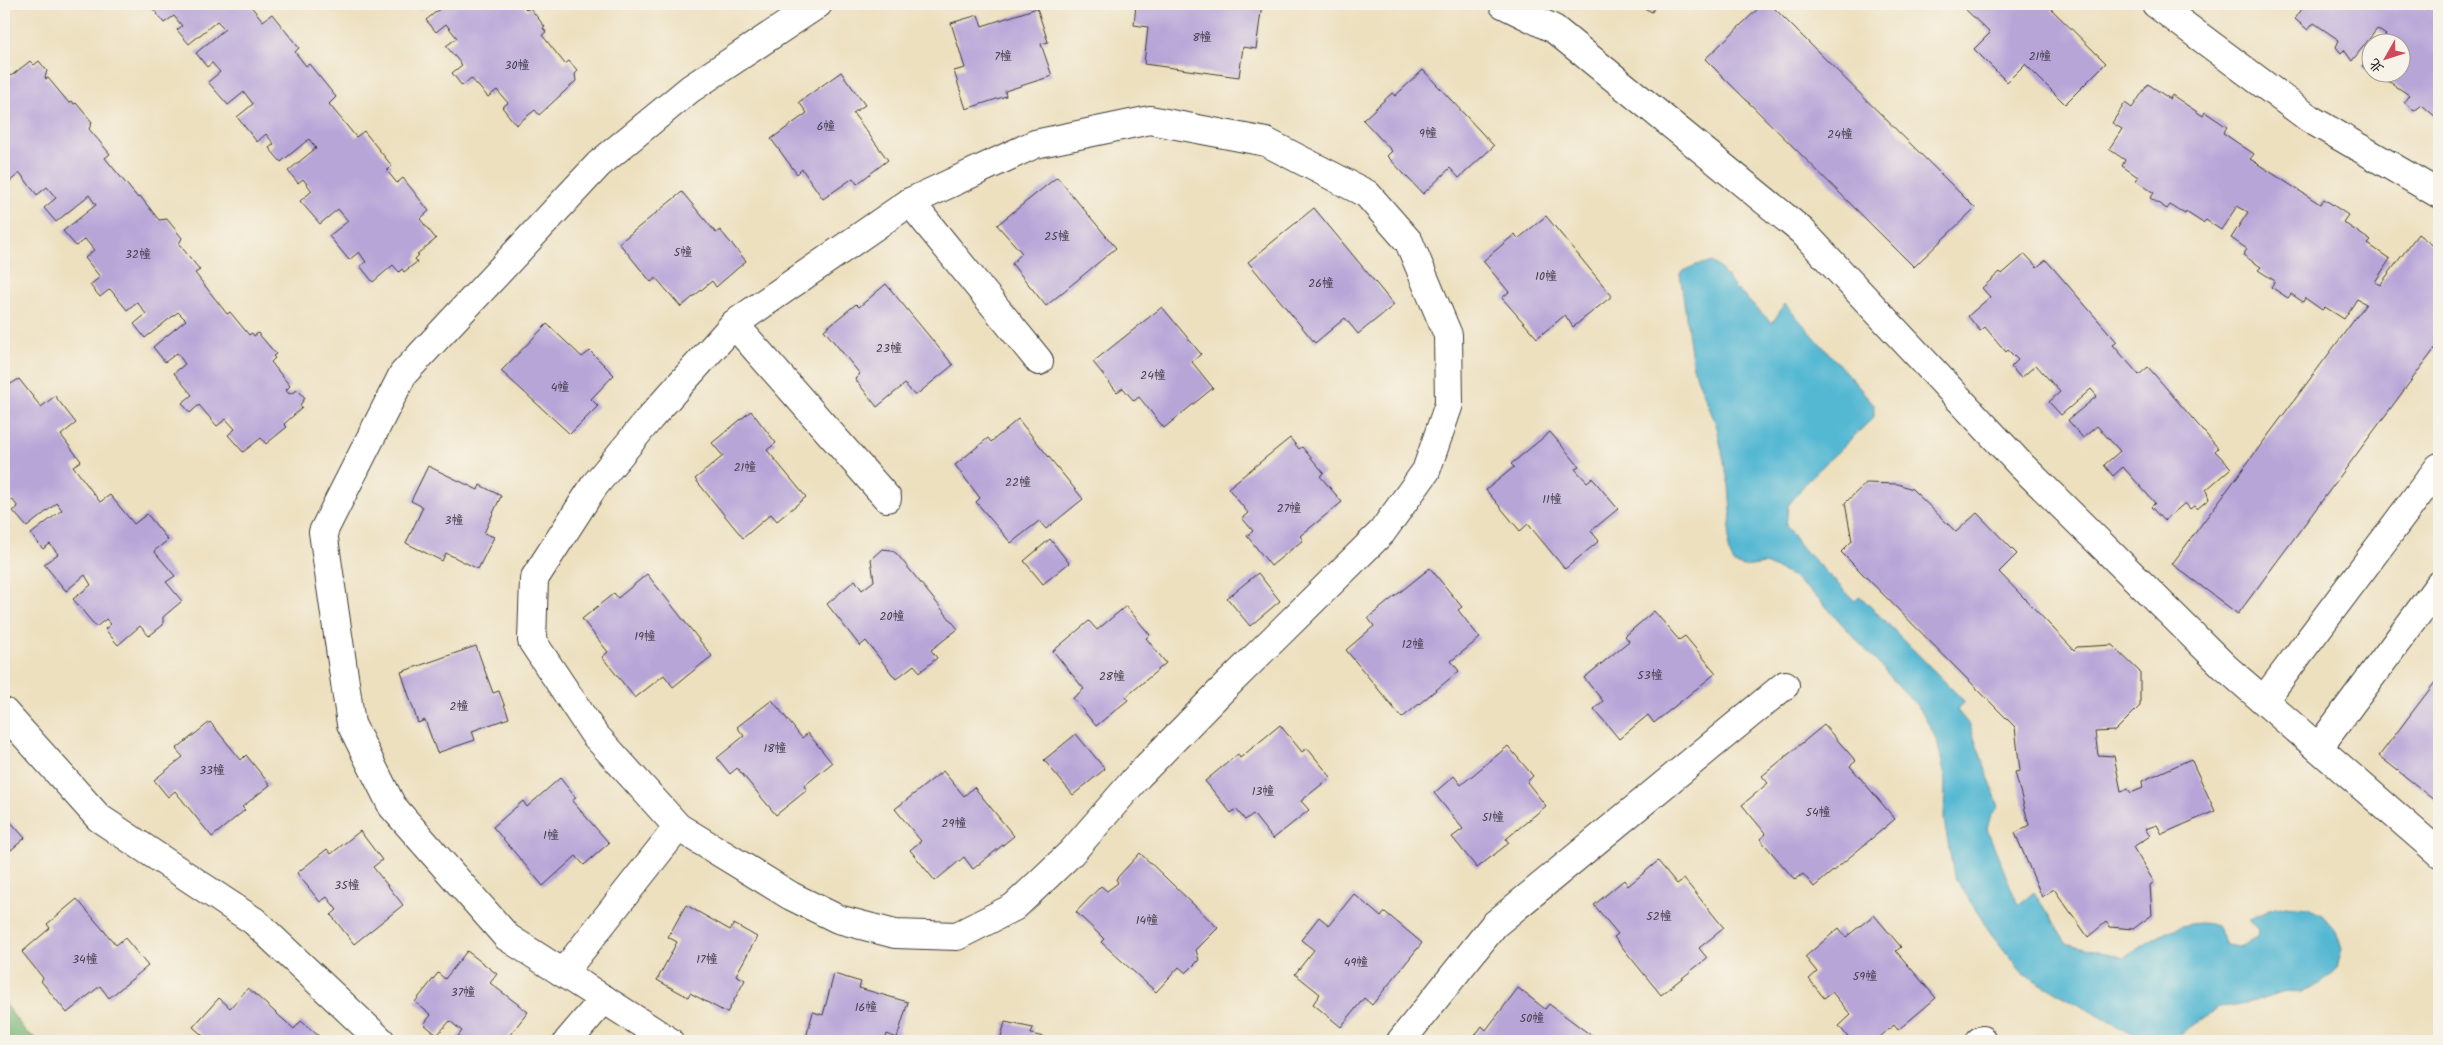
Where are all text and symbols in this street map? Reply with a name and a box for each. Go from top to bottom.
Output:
house number: 8幢 [1192,28,1212,47]
north arrow [2360,32,2410,82]
house number: 7幢 [994,47,1012,66]
house number: 21幢 [2029,47,2051,66]
text: 北 [2364,53,2390,78]
house number: 30幢 [505,56,529,75]
house number: 6幢 [817,117,835,136]
house number: 9幢 [1419,124,1437,143]
house number: 24幢 [1827,125,1853,144]
house number: 25幢 [1044,227,1070,246]
house number: 5幢 [674,243,692,262]
house number: 32幢 [125,245,151,264]
house number: 10幢 [1535,267,1557,286]
house number: 26幢 [1308,274,1334,293]
house number: 23幢 [876,339,902,358]
house number: 24幢 [1140,366,1166,385]
house number: 4幢 [551,378,569,397]
house number: 21幢 [734,458,756,477]
house number: 22幢 [1005,473,1031,492]
house number: 11幢 [1542,490,1562,509]
house number: 27幢 [1277,499,1301,518]
house number: 3幢 [445,511,463,530]
house number: 20幢 [880,607,904,626]
house number: 19幢 [634,627,656,646]
house number: 12幢 [1402,635,1424,654]
house number: 53幢 [1637,666,1663,685]
house number: 28幢 [1099,667,1125,686]
house number: 2幢 [450,697,468,716]
house number: 18幢 [764,739,787,758]
house number: 33幢 [199,761,225,780]
house number: 13幢 [1252,782,1274,801]
house number: 54幢 [1805,803,1831,822]
house number: 51幢 [1482,808,1504,827]
house number: 29幢 [942,814,966,833]
house number: 1幢 [543,826,559,845]
house number: 35幢 [334,876,360,895]
house number: 52幢 [1646,907,1672,926]
house number: 14幢 [1136,911,1158,930]
house number: 34幢 [72,950,98,969]
house number: 17幢 [696,950,718,969]
house number: 49幢 [1344,953,1368,972]
house number: 59幢 [1853,967,1877,986]
house number: 37幢 [451,983,475,1002]
house number: 16幢 [855,998,877,1017]
house number: 50幢 [1520,1009,1544,1028]

